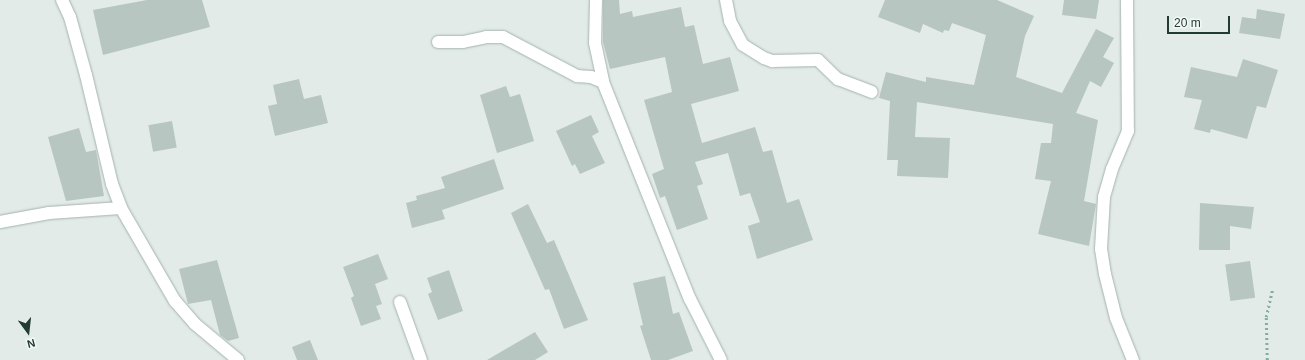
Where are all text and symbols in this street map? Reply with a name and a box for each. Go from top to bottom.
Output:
scale bar [1169,8,1232,34]
text: 20 m [1174,16,1201,30]
north arrow [8,312,48,352]
text: N [26,337,37,350]

